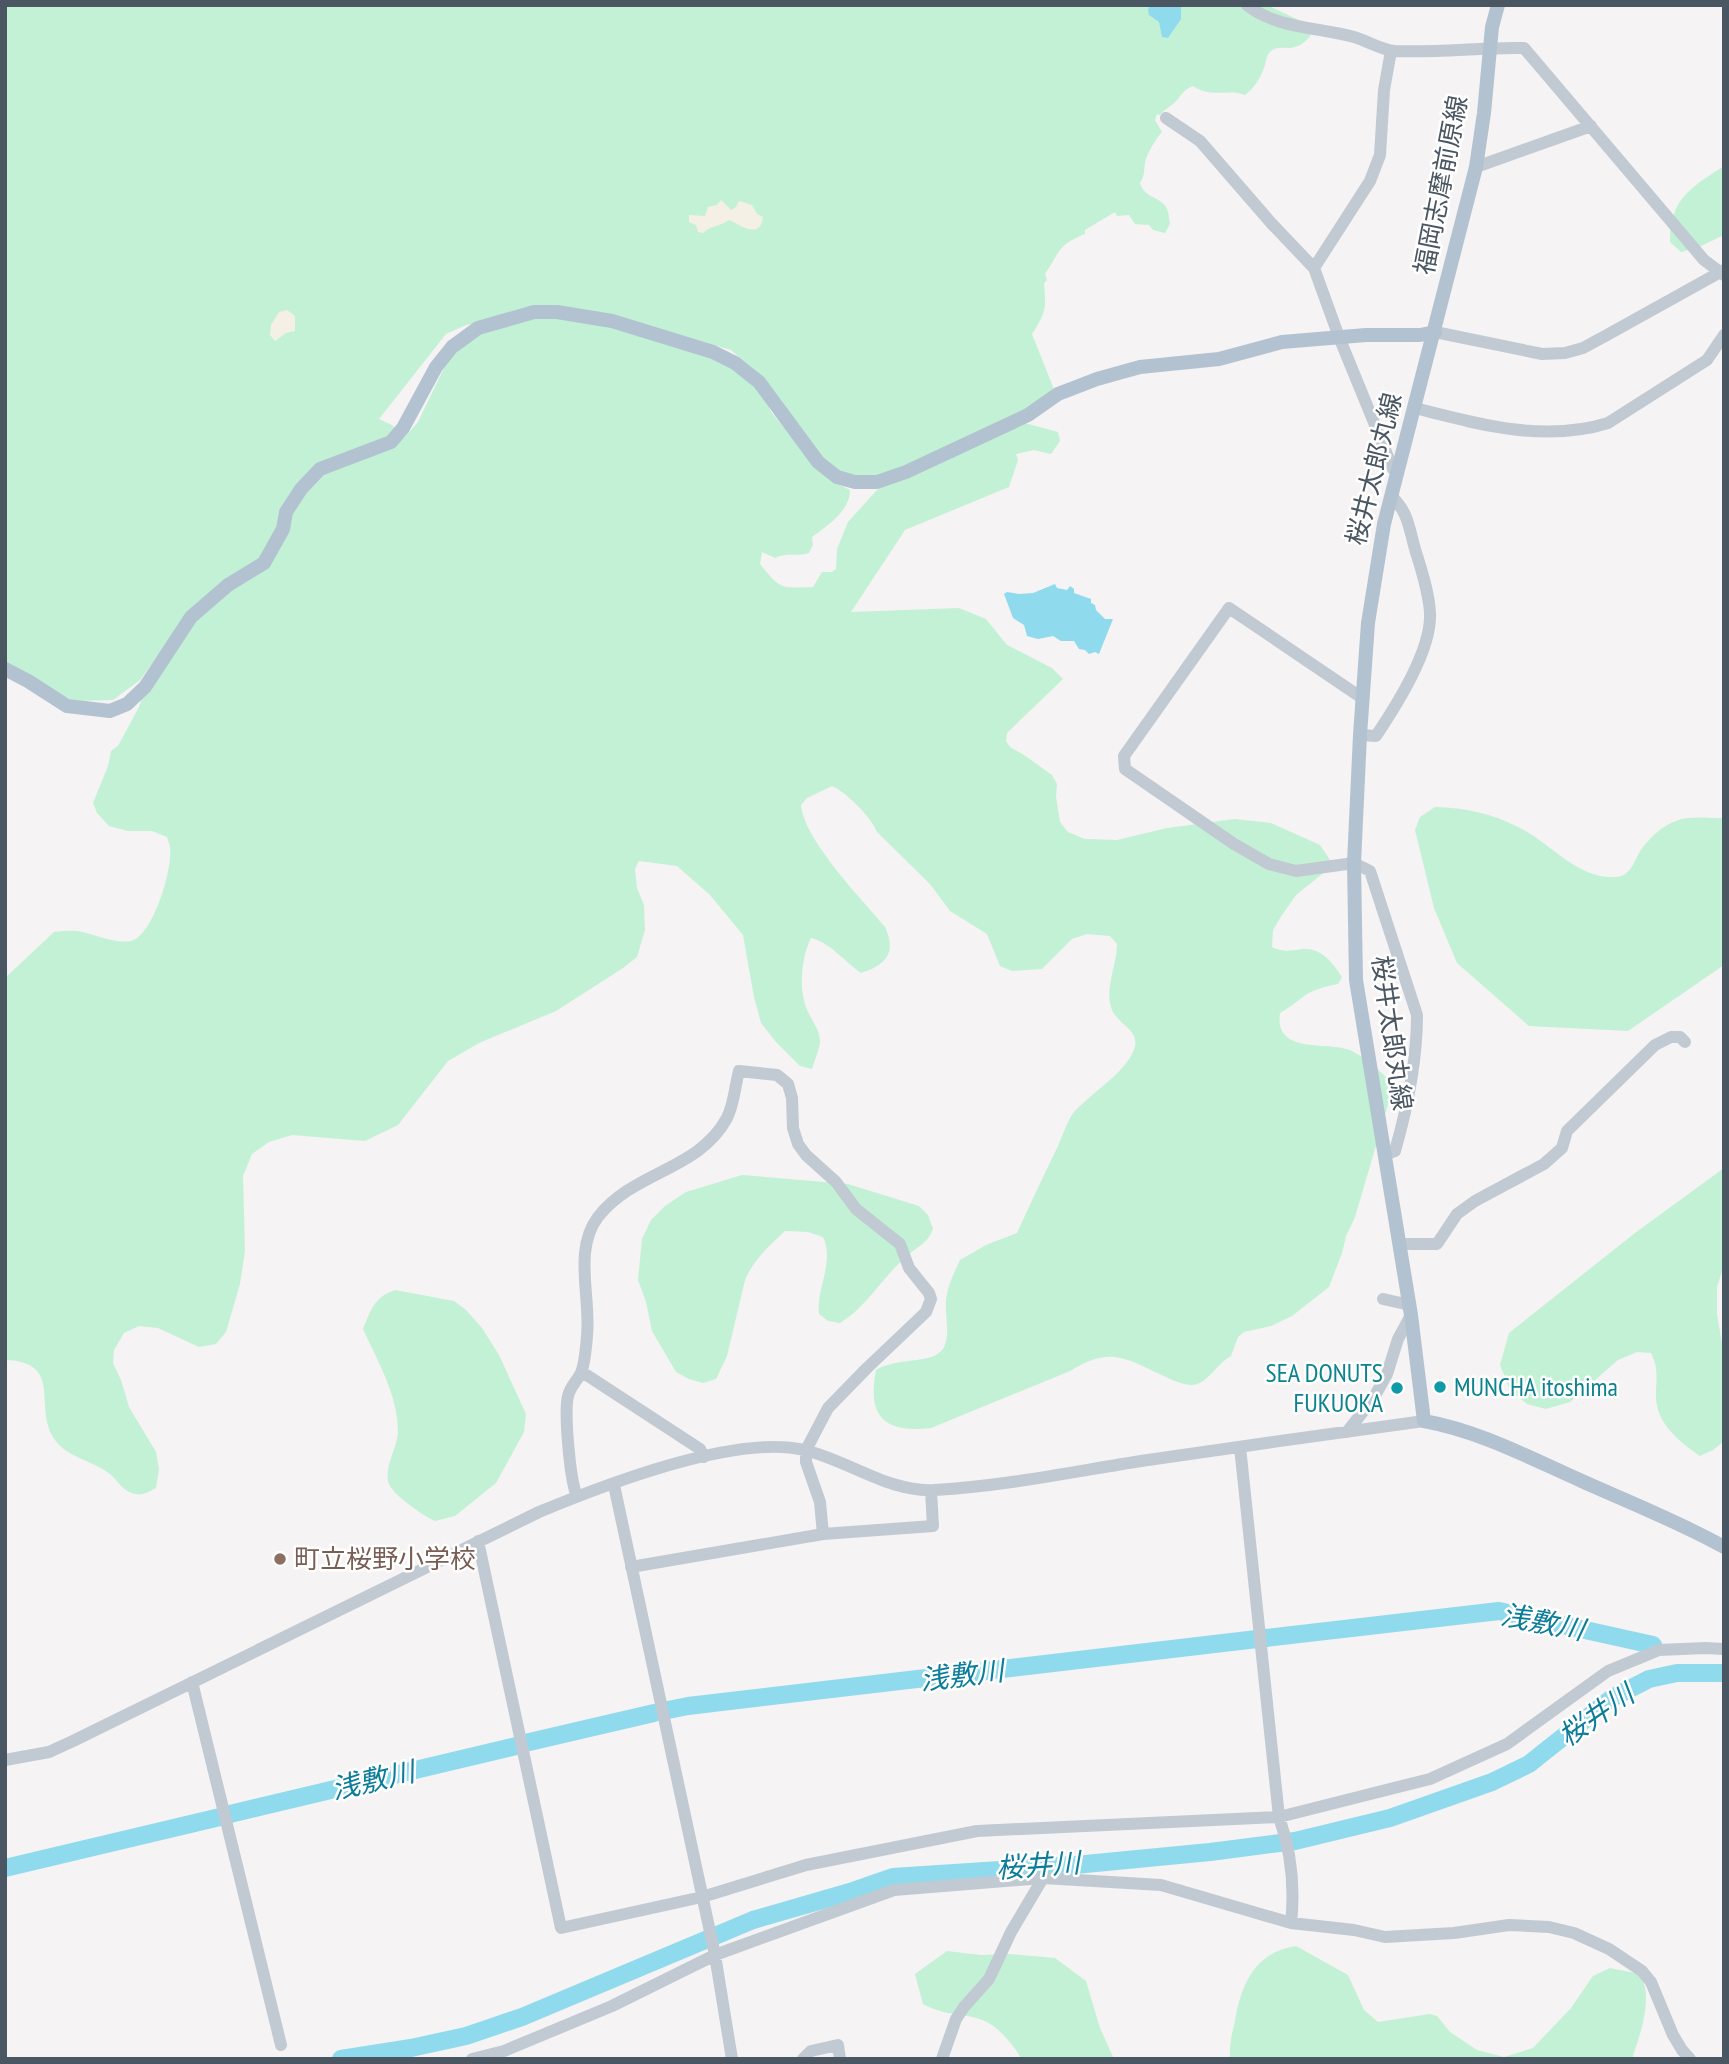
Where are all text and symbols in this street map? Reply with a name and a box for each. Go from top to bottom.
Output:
street label: 福岡志摩前原線 [1407,92,1474,277]
street label: 桜井太郎丸線 [1339,389,1408,549]
street label: 桜井太郎丸線 [1365,953,1420,1112]
place label: SEA DONUTS FUKUOKA [1266,1356,1384,1419]
place label: MUNCHA itoshima [1454,1370,1618,1403]
marker: MUNCHA itoshima [1432,1379,1448,1395]
marker: SEA DONUTS FUKUOKA [1389,1380,1405,1396]
place label: 町立桜野小学校 [294,1542,476,1575]
marker: 町立桜野小学校 [272,1551,288,1567]
water label: 浅敷川 [1498,1595,1591,1648]
water label: 浅敷川 [918,1651,1009,1698]
water label: 桜井川 [1551,1674,1643,1754]
water label: 浅敷川 [328,1751,421,1807]
water label: 桜井川 [995,1843,1084,1886]

